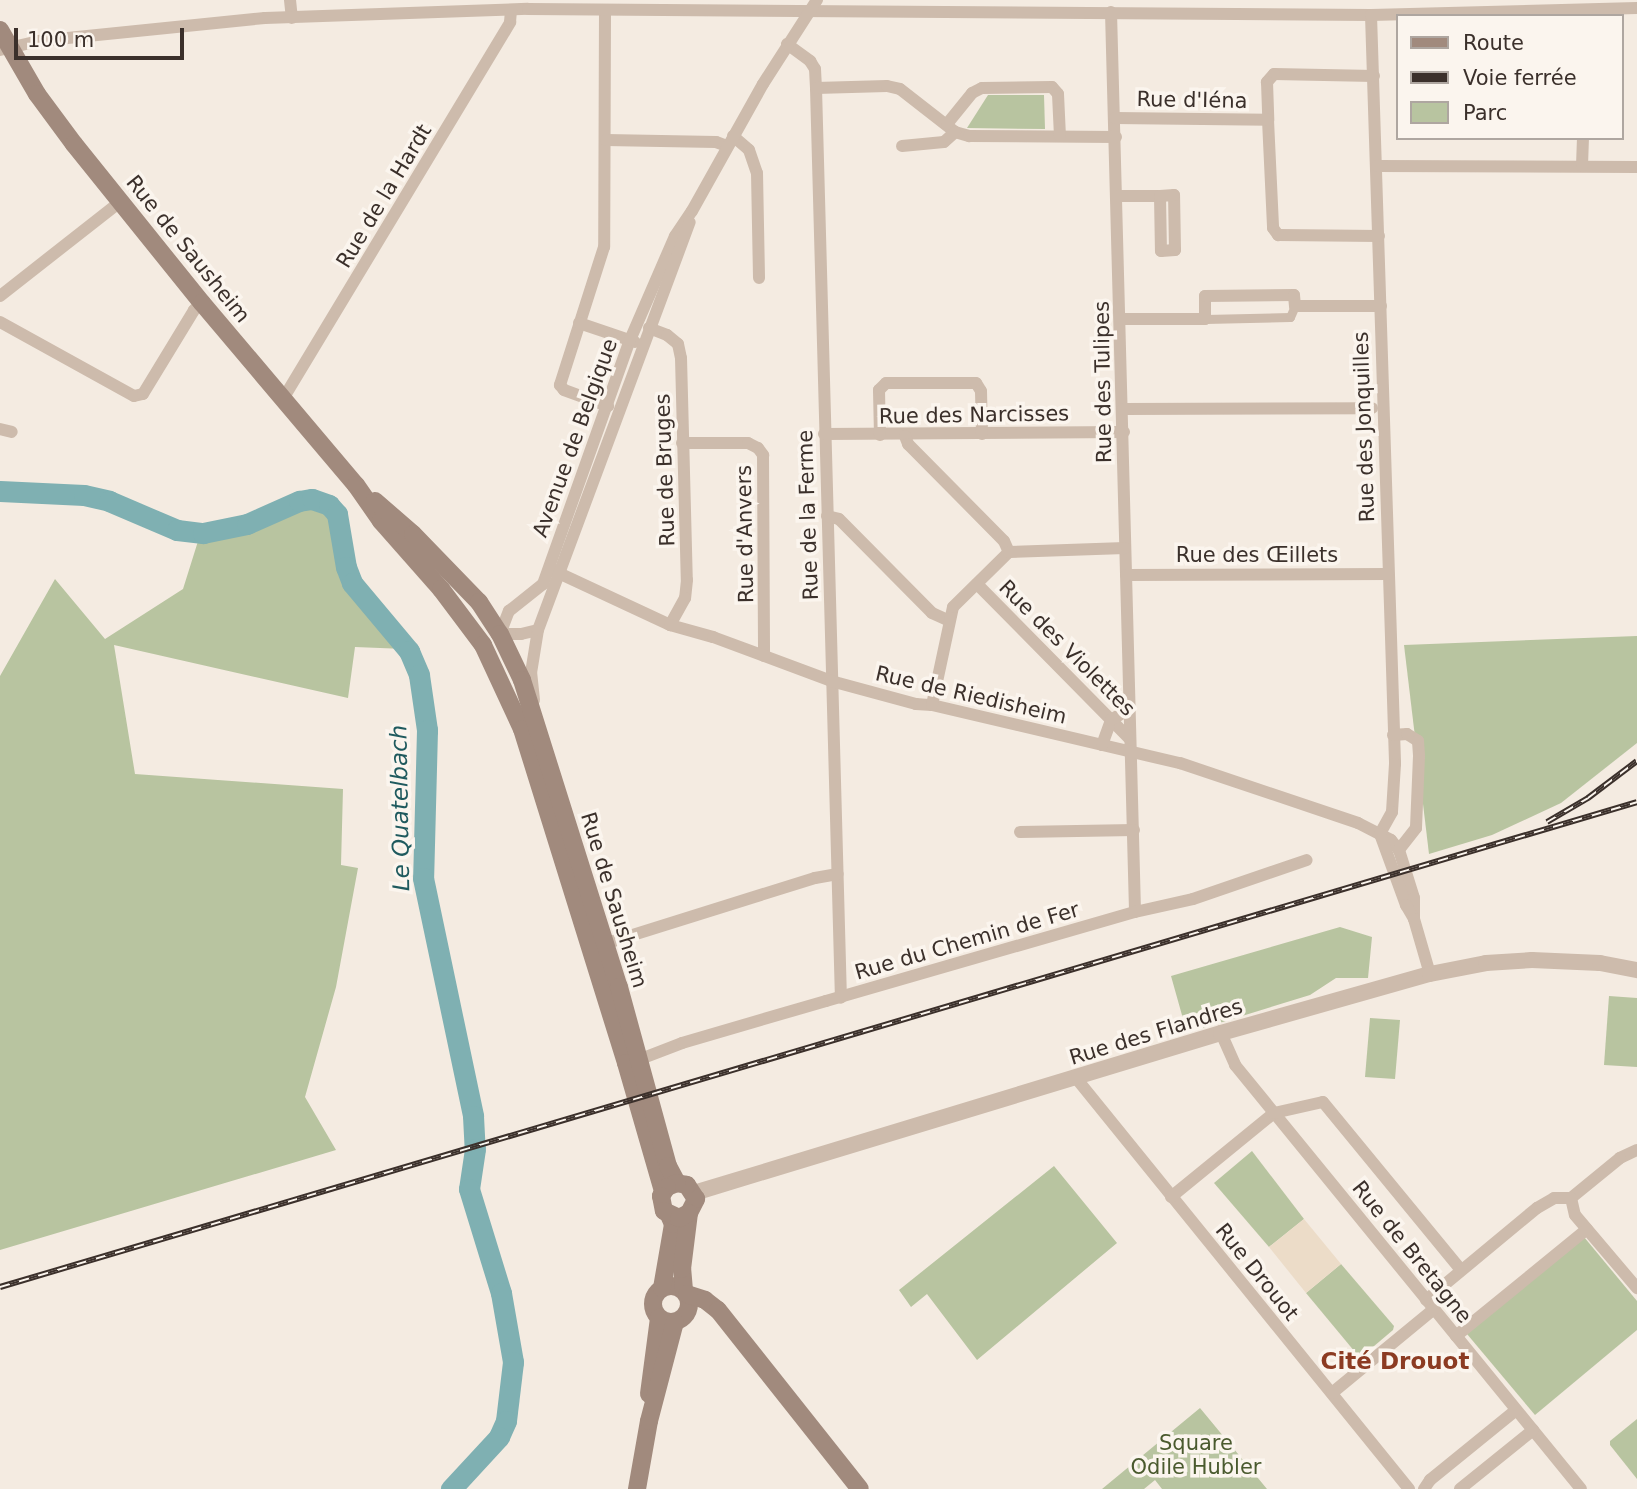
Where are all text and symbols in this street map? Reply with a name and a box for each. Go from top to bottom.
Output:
scale bar [18,14,187,58]
legend [1396,14,1623,140]
text: 100 m [27,28,94,52]
text: Route [1463,31,1524,55]
text: Voie ferrée [1463,66,1577,90]
street label: Rue d'Iéna [1136,86,1248,114]
text: Parc [1463,101,1507,125]
street label: Rue de la Hardt [331,120,437,272]
street label: Rue de Sausheim [121,170,255,328]
street label: Rue des Tulipes [1089,301,1117,463]
street label: Rue des Jonquilles [1348,331,1380,523]
street label: Avenue de Belgique [527,335,623,541]
street label: Rue de Bruges [650,393,680,547]
street label: Rue des Narcisses [879,401,1069,429]
street label: Rue de la Ferme [792,429,824,601]
street label: Rue d'Anvers [731,465,759,603]
street label: Rue des Œillets [1176,542,1338,568]
street label: Rue des Violettes [994,575,1140,721]
street label: Rue de Riedisheim [873,661,1069,729]
water label: Le Quatelbach [385,725,415,891]
street label: Rue de Sausheim [575,809,653,991]
street label: Rue du Chemin de Fer [852,897,1082,985]
street label: Rue des Flandres [1066,994,1246,1070]
street label: Rue de Bretagne [1347,1176,1477,1328]
street label: Rue Drouot [1210,1218,1304,1326]
district label: Cité Drouot [1321,1347,1469,1375]
park label: Square Odile Hubler [1131,1430,1261,1480]

